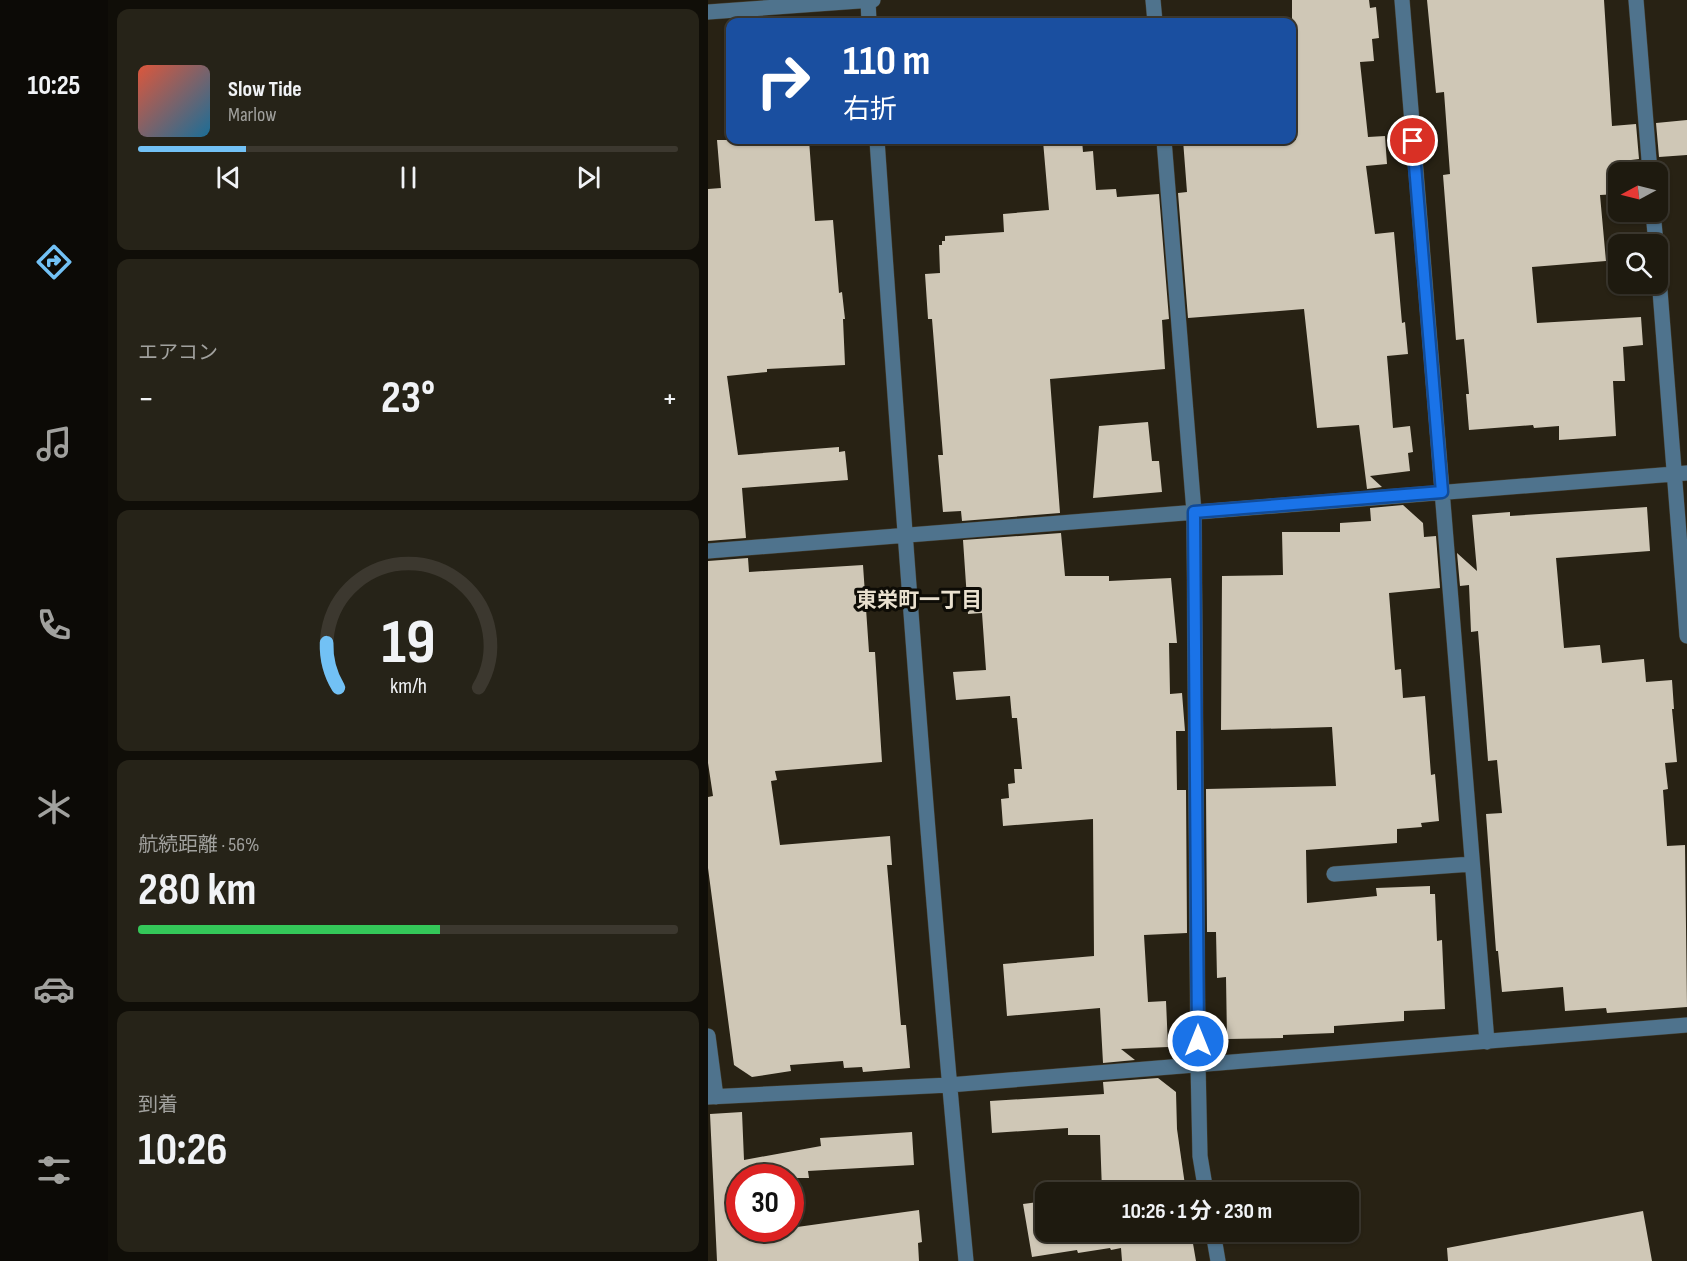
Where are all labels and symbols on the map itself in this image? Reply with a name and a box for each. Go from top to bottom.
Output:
pin [1387,115,1438,166]
north arrow [1608,162,1668,222]
district label: 東栄町一丁目 [856,588,982,613]
position arrow [1166,1009,1230,1073]
speed limit sign: 30 [726,1164,804,1242]

